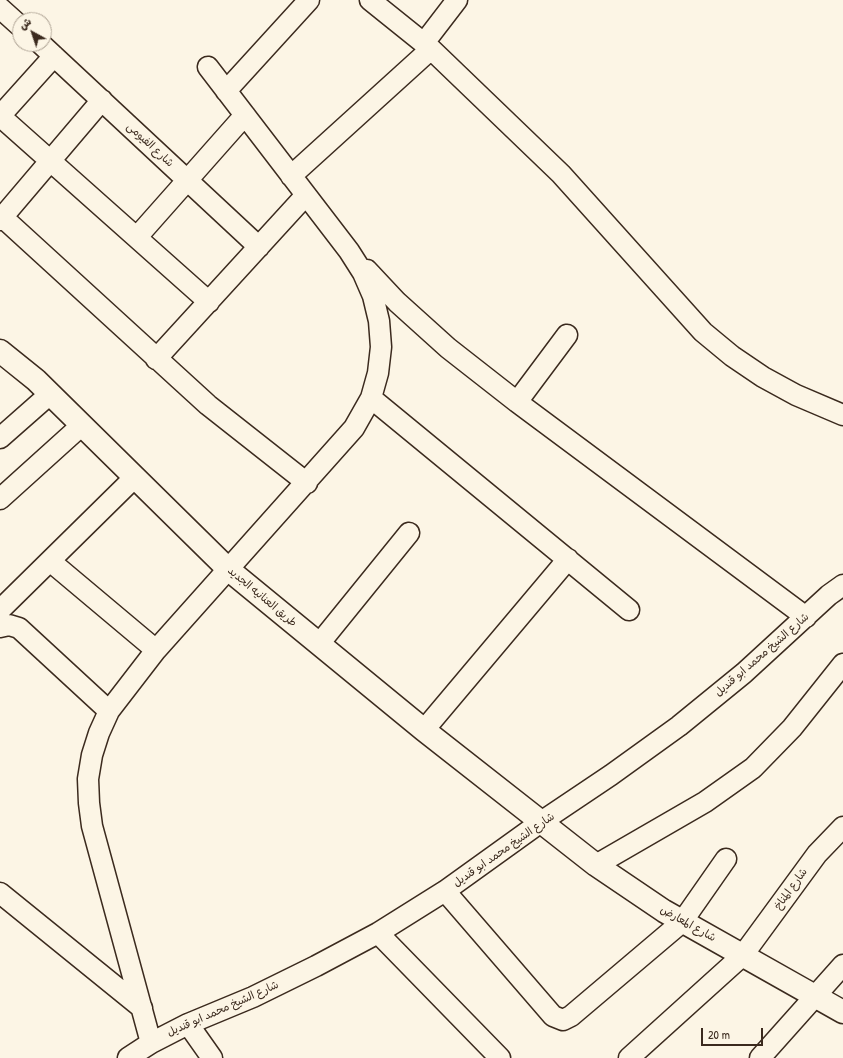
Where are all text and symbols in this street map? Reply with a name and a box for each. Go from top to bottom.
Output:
north arrow [12,12,52,52]
text: ش [16,14,34,33]
street label: شارع الفيومى [124,120,176,170]
street label: طريق العنانيه الجديد [225,564,299,630]
street label: شارع الشيخ محمد ابو قنديل [712,610,812,700]
street label: شارع الشيخ محمد ابو قنديل [451,810,557,890]
street label: شارع المناخ [772,866,810,912]
street label: شارع المعارض [658,903,718,945]
street label: شارع الشيخ محمد ابو قنديل [165,978,281,1040]
scale bar [703,1020,765,1046]
text: 20 m [708,1026,730,1043]

